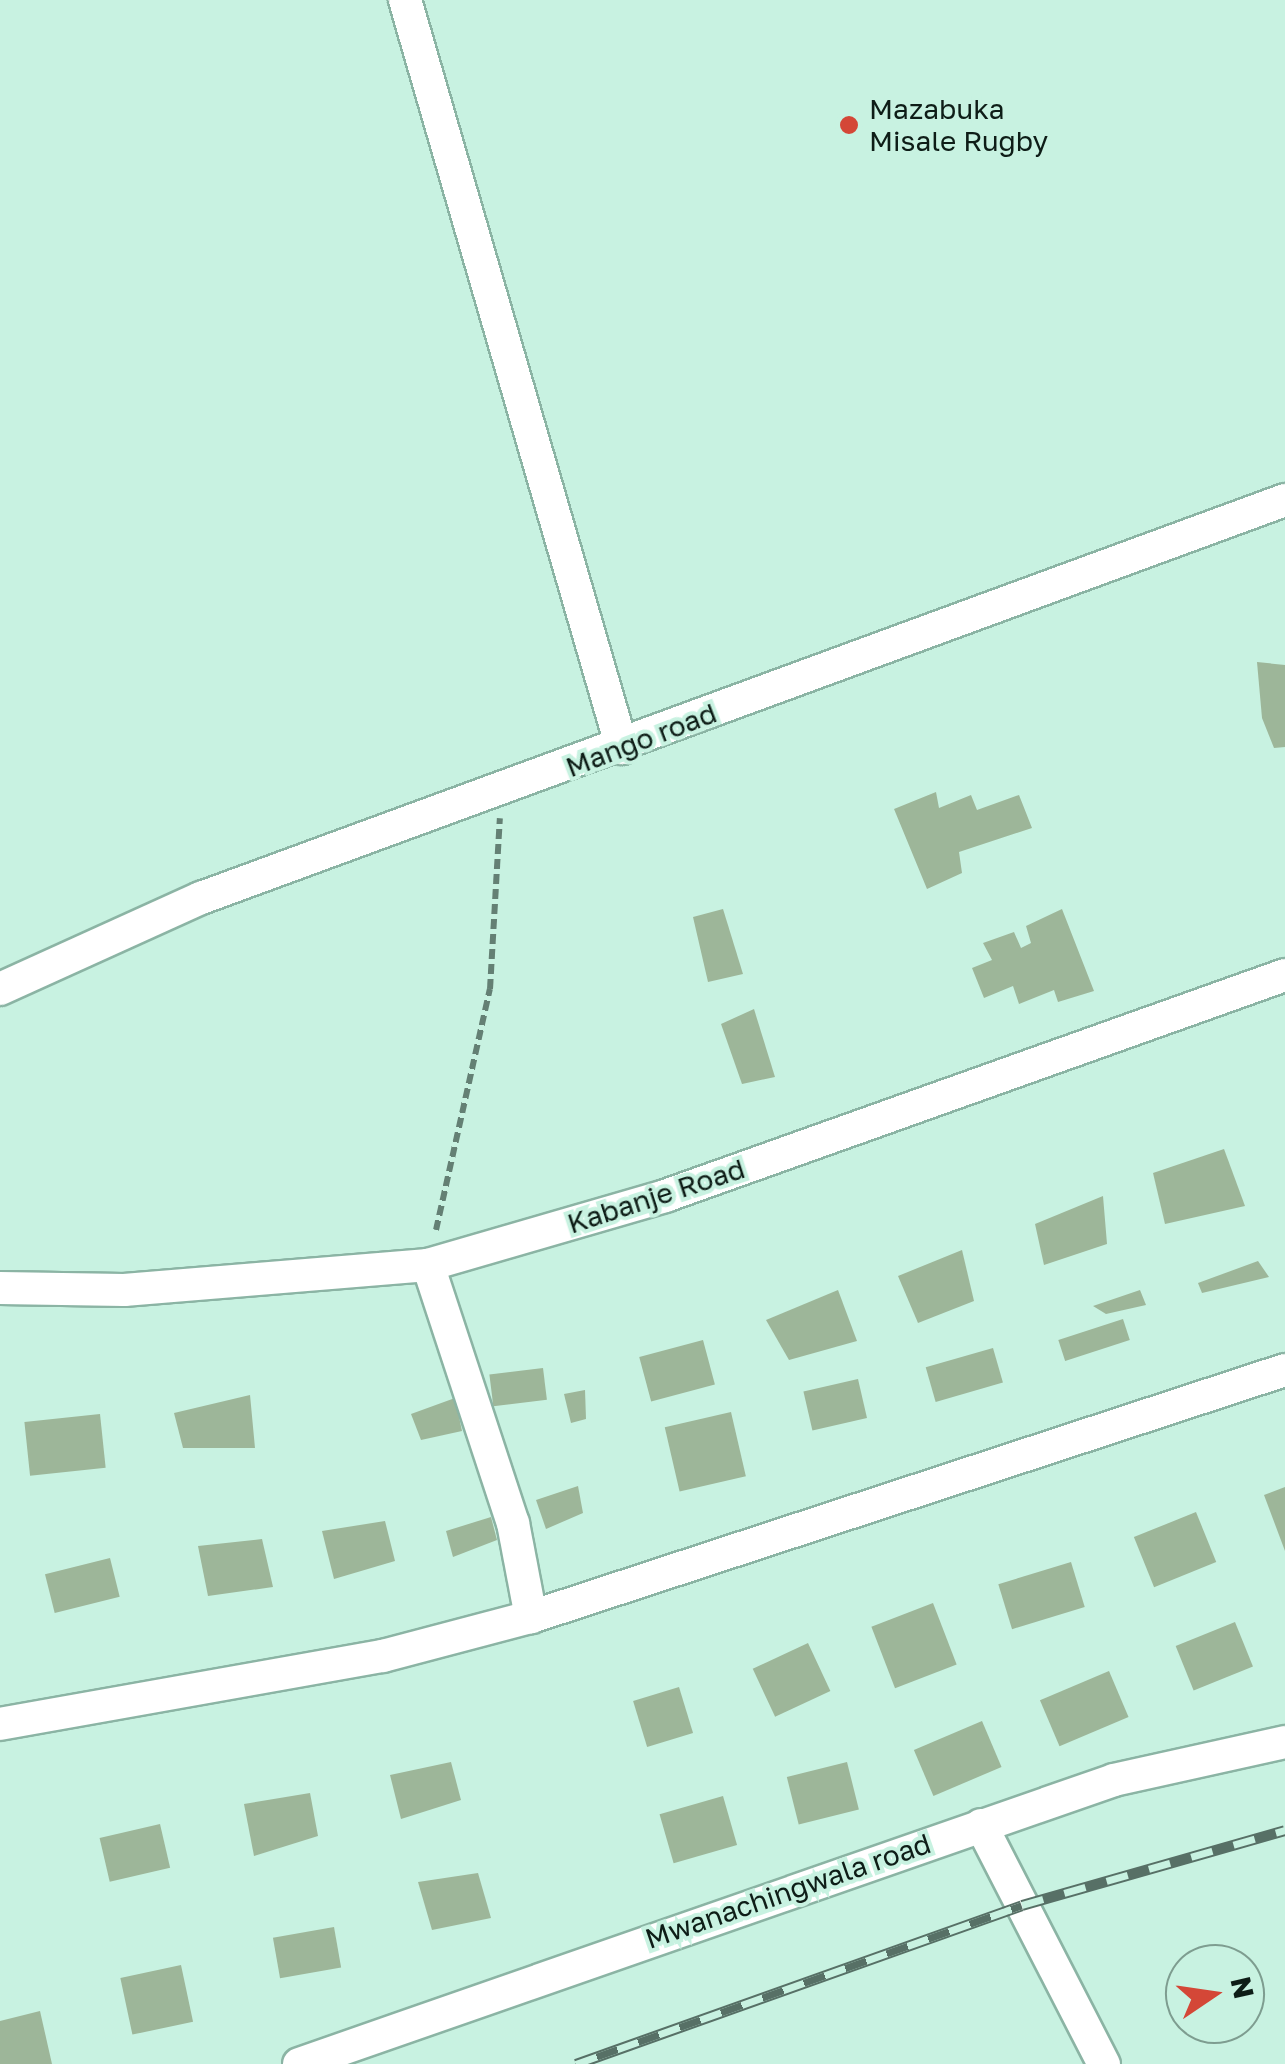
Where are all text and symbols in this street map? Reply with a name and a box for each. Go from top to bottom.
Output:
place label: Mazabuka Misale Rugby [869,92,1048,158]
marker: Mazabuka Misale Rugby [838,114,860,136]
street label: Mango road [561,696,721,784]
street label: Kabanje Road [563,1152,749,1240]
street label: Mwanachingwala road [641,1826,935,1956]
north arrow [1165,1944,1265,2044]
text: N [1224,1974,1261,2002]

